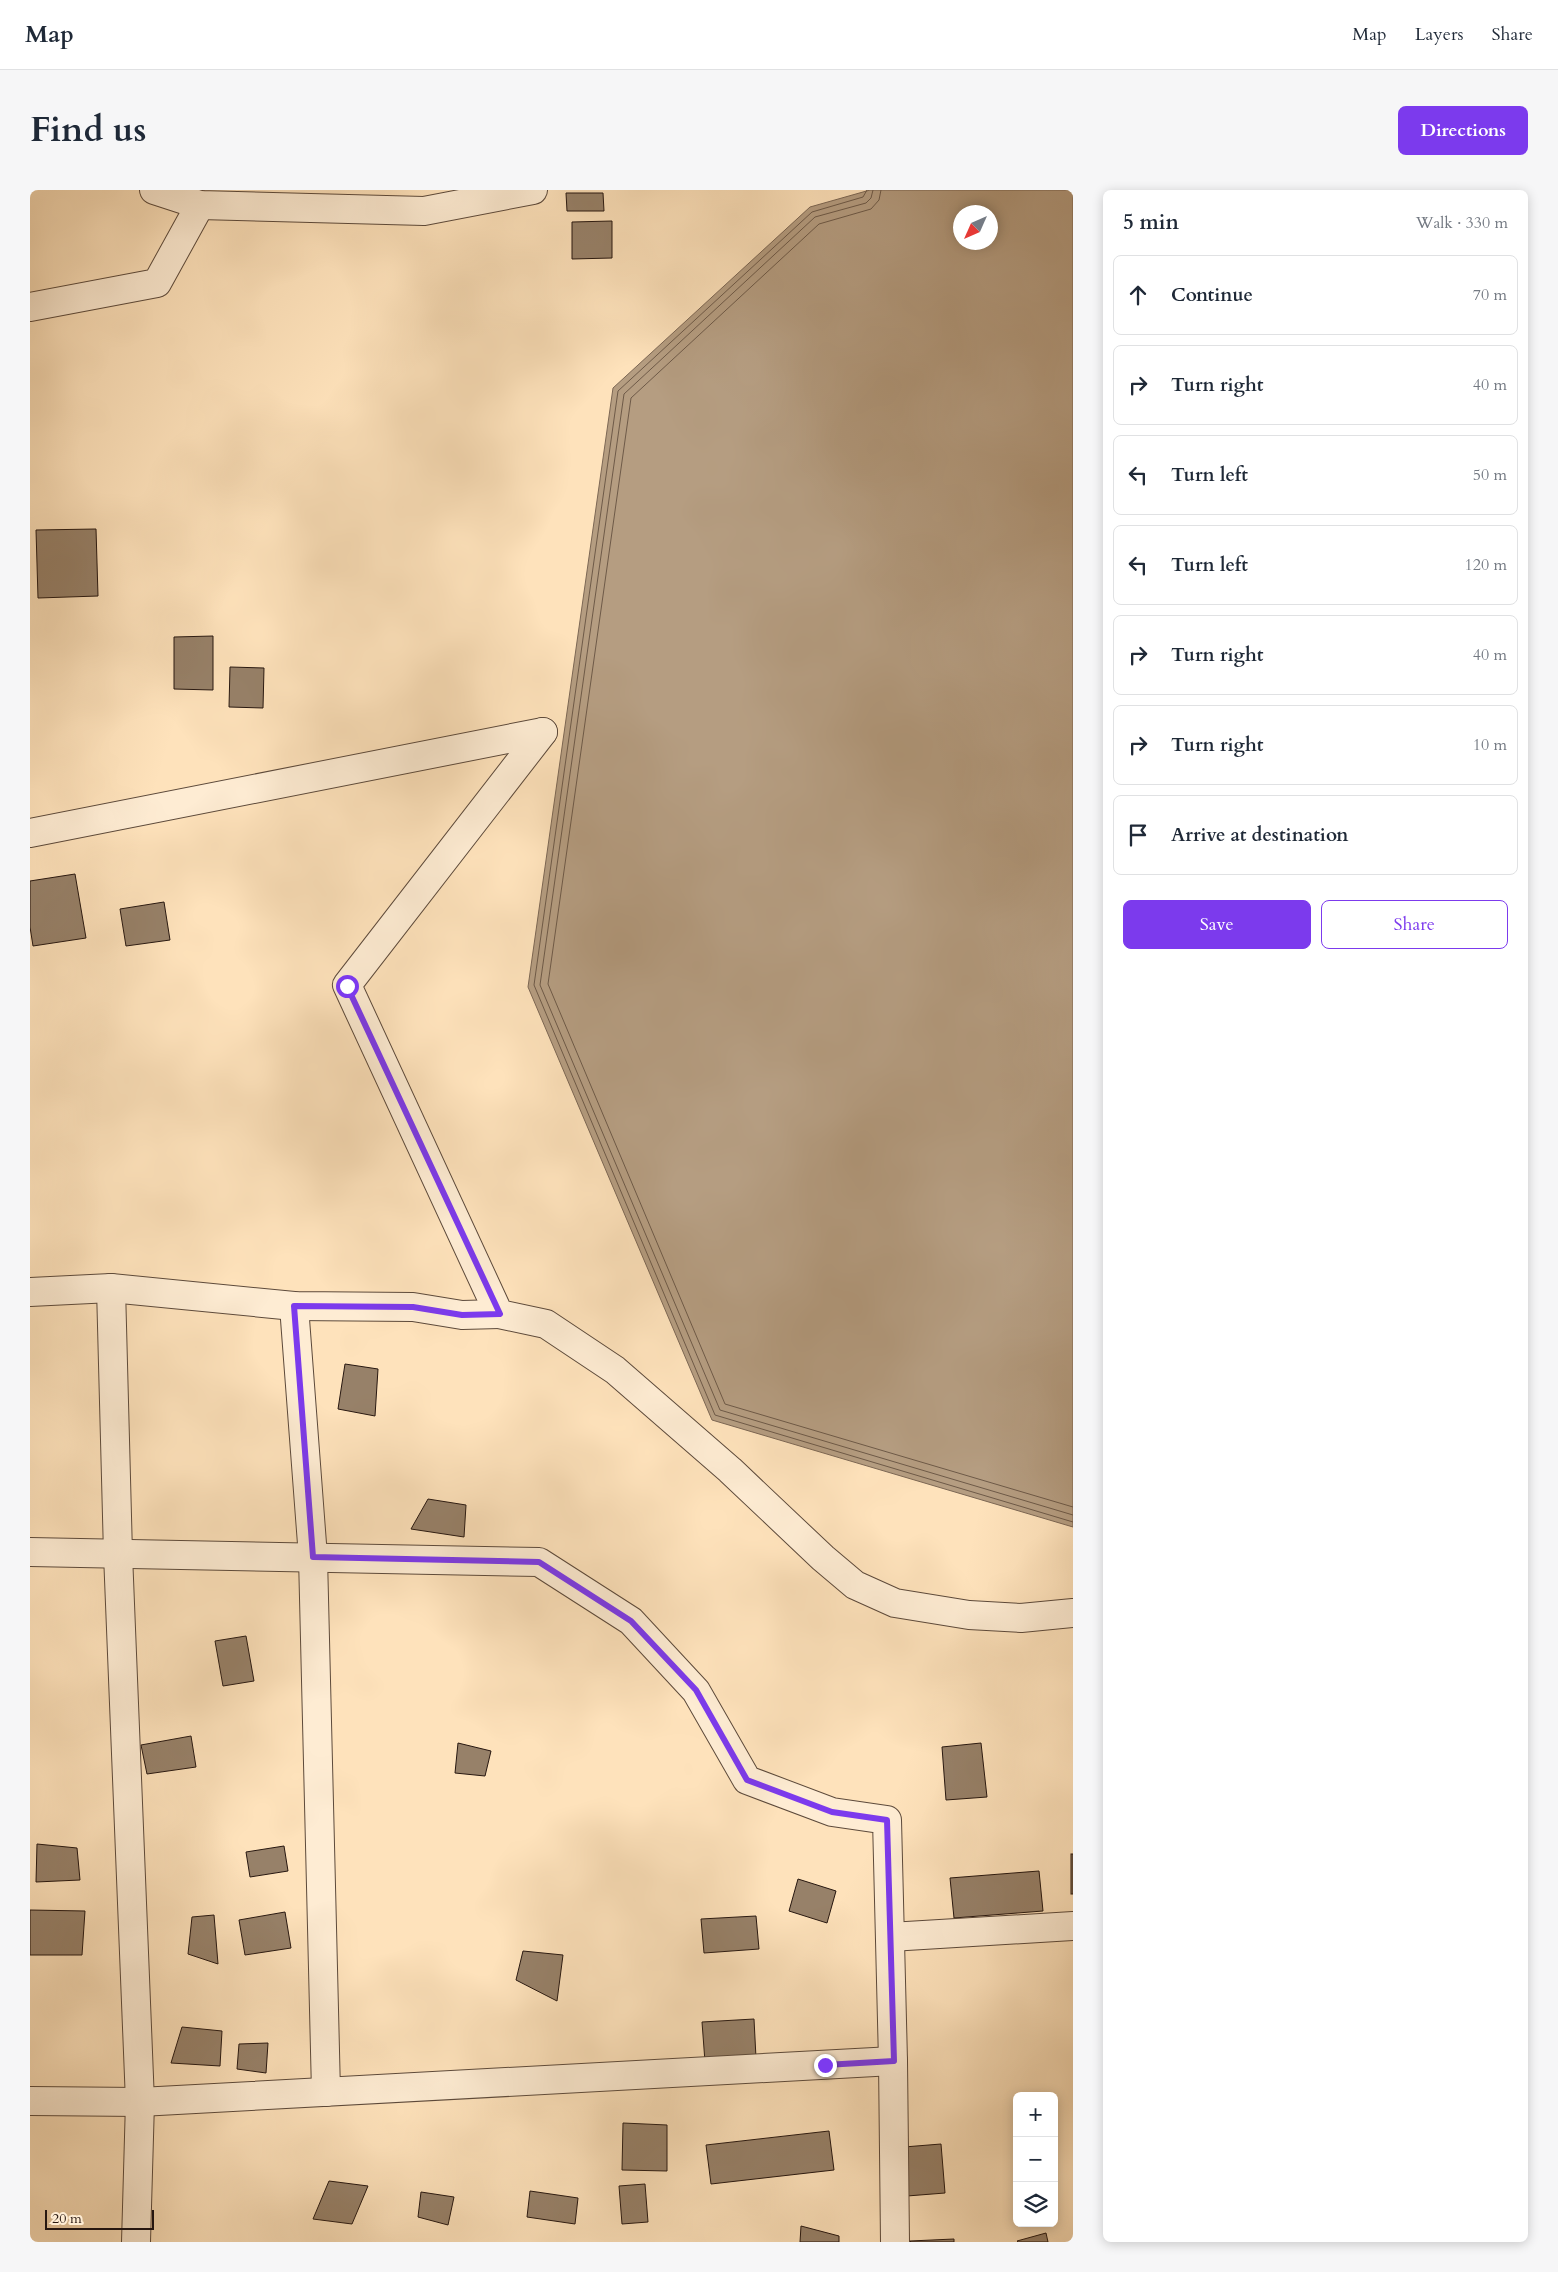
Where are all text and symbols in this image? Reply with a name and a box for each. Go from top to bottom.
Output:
text: Map [25,18,74,51]
text: Map [1352,22,1387,47]
text: Layers [1415,22,1464,47]
text: Share [1492,22,1533,47]
text: Find us [30,106,146,154]
button: Directions [1398,106,1528,155]
north arrow [953,205,998,250]
text: 5 min [1123,208,1179,237]
text: Walk · 330 m [1416,212,1508,234]
icon: ahead [1124,281,1152,309]
text: Continue [1171,282,1253,308]
text: 70 m [1473,284,1507,306]
icon: right [1124,371,1152,399]
text: Turn right [1171,372,1263,398]
text: 40 m [1473,374,1507,396]
icon: left [1124,461,1152,489]
text: Turn left [1171,462,1248,488]
text: 50 m [1473,464,1507,486]
icon: left [1124,551,1152,579]
text: Turn left [1171,552,1248,578]
text: 120 m [1465,554,1507,576]
icon: right [1124,641,1152,669]
text: Turn right [1171,642,1263,668]
text: 40 m [1473,644,1507,666]
icon: right [1124,731,1152,759]
text: Turn right [1171,732,1263,758]
text: 10 m [1473,734,1507,756]
icon: arrive [1124,821,1152,849]
text: Arrive at destination [1171,822,1348,848]
button: Save [1123,900,1311,949]
button: Share [1321,900,1508,949]
route start [336,975,359,998]
route end [814,2054,837,2077]
map controls [1013,2092,1058,2227]
button: + [1013,2092,1058,2137]
button: − [1013,2137,1058,2182]
button: layers [1013,2182,1058,2227]
scale bar [45,2207,154,2230]
text: 20 m [52,2209,82,2228]

